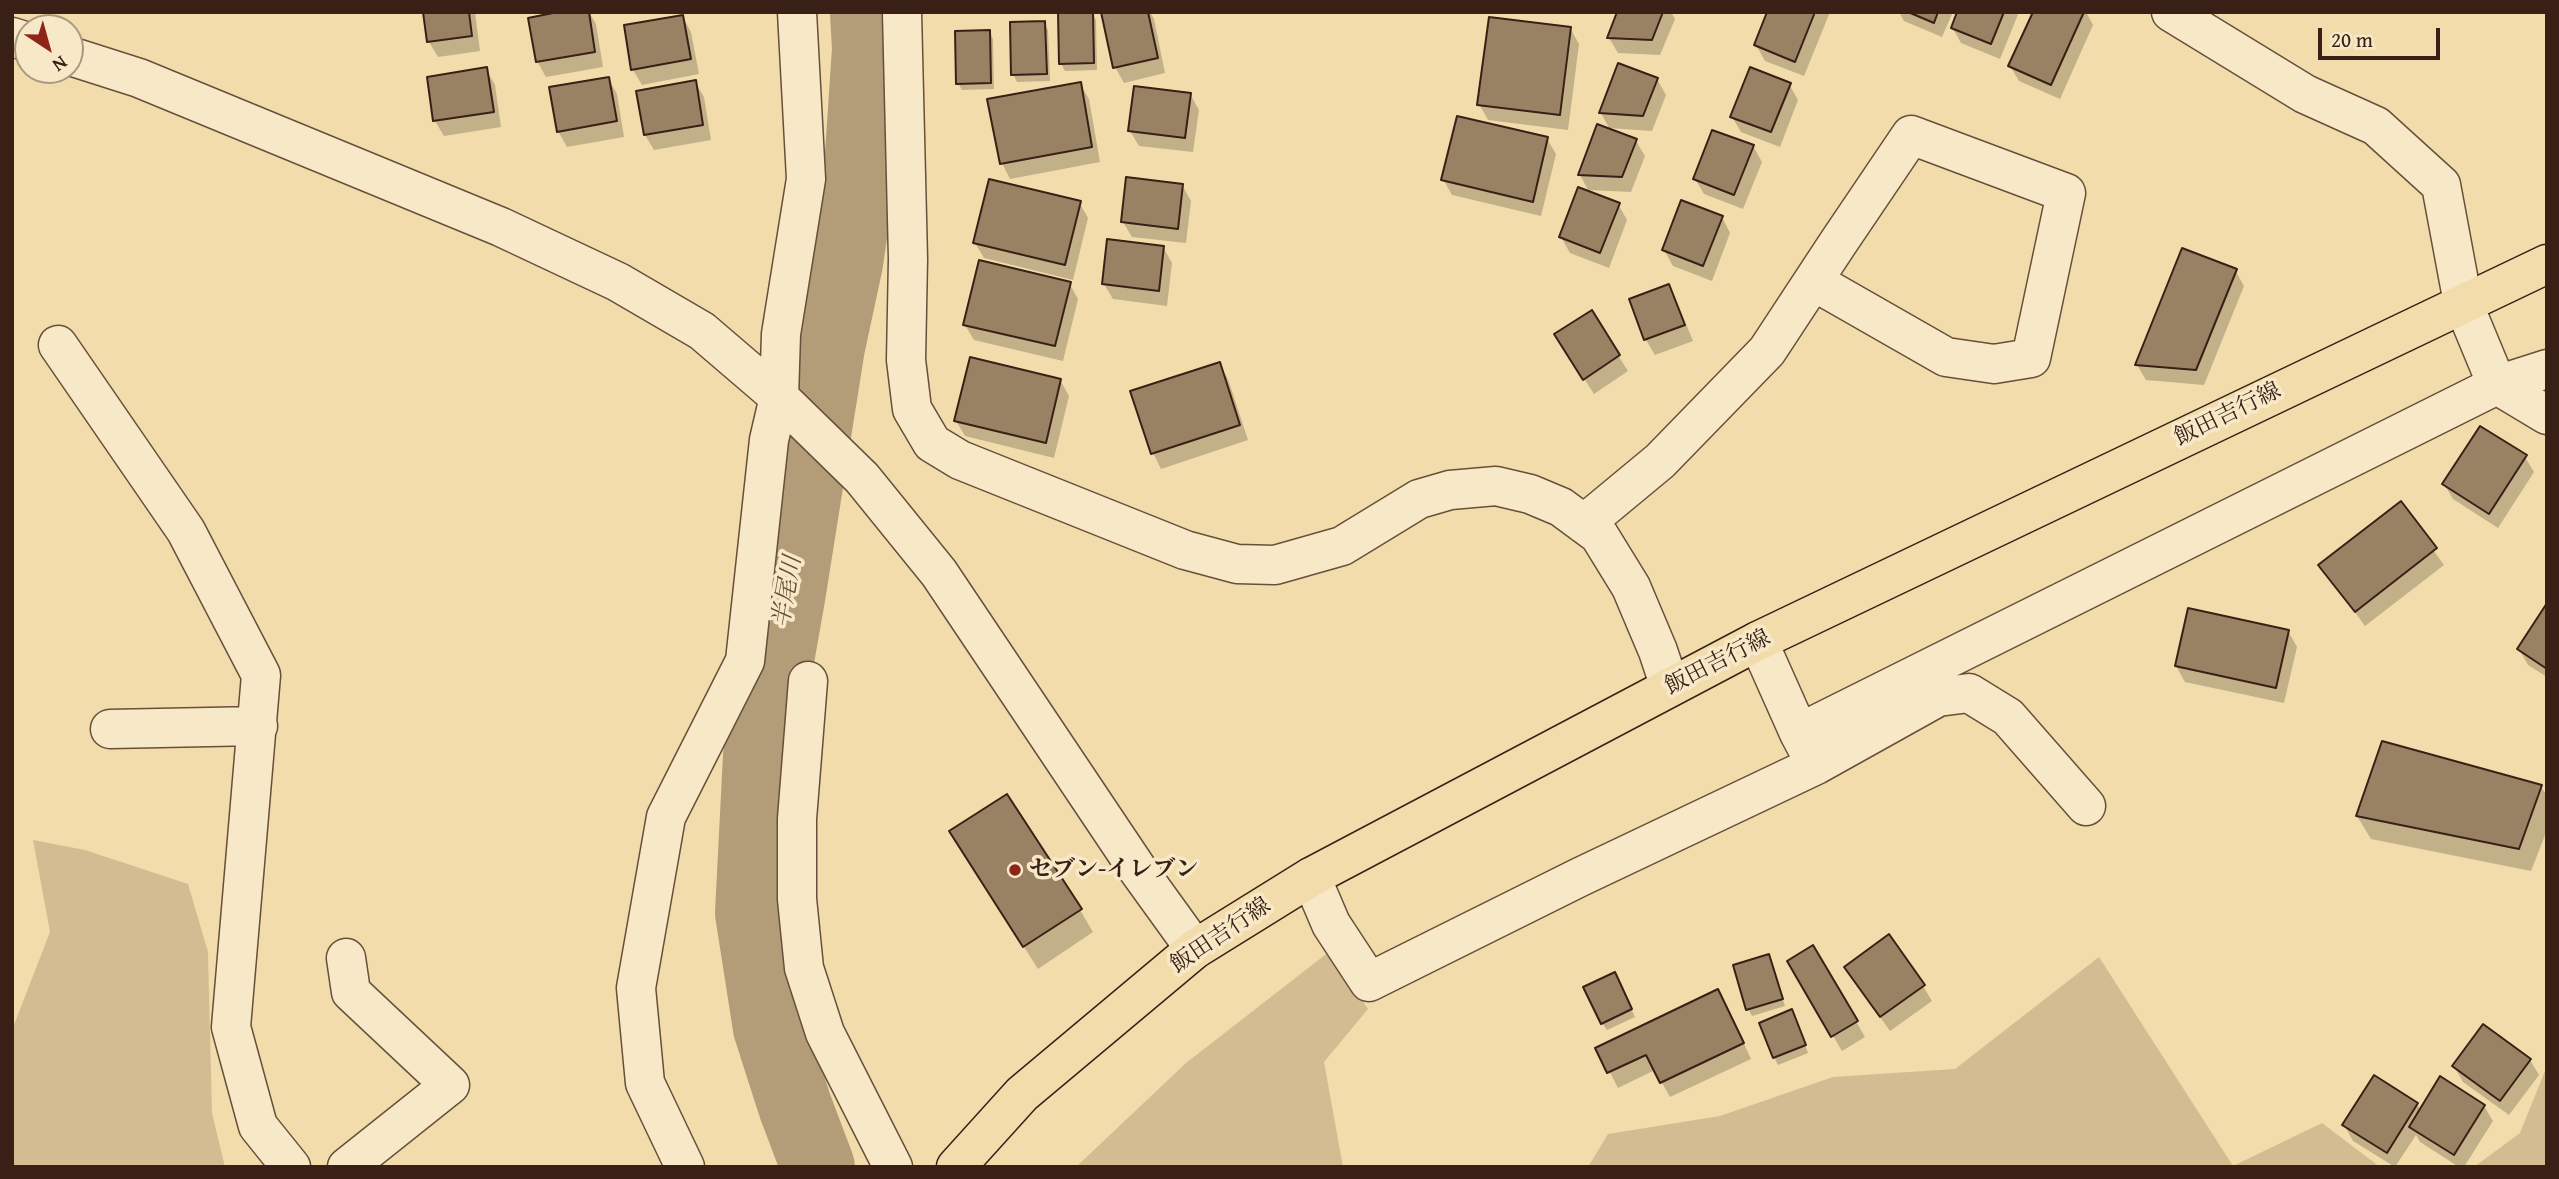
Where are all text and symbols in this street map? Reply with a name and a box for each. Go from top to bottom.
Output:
north arrow [14,14,84,84]
scale bar [2321,14,2444,58]
text: 20 m [2331,24,2373,55]
text: N [47,49,74,79]
street label: 飯田吉行線 [2170,377,2286,453]
water label: 半尾川 [768,554,808,630]
street label: 飯田吉行線 [1661,625,1775,701]
place label: セブン-イレブン [1029,856,1198,884]
marker: セブン-イレブン [1007,862,1023,878]
street label: 飯田吉行線 [1166,892,1276,980]

